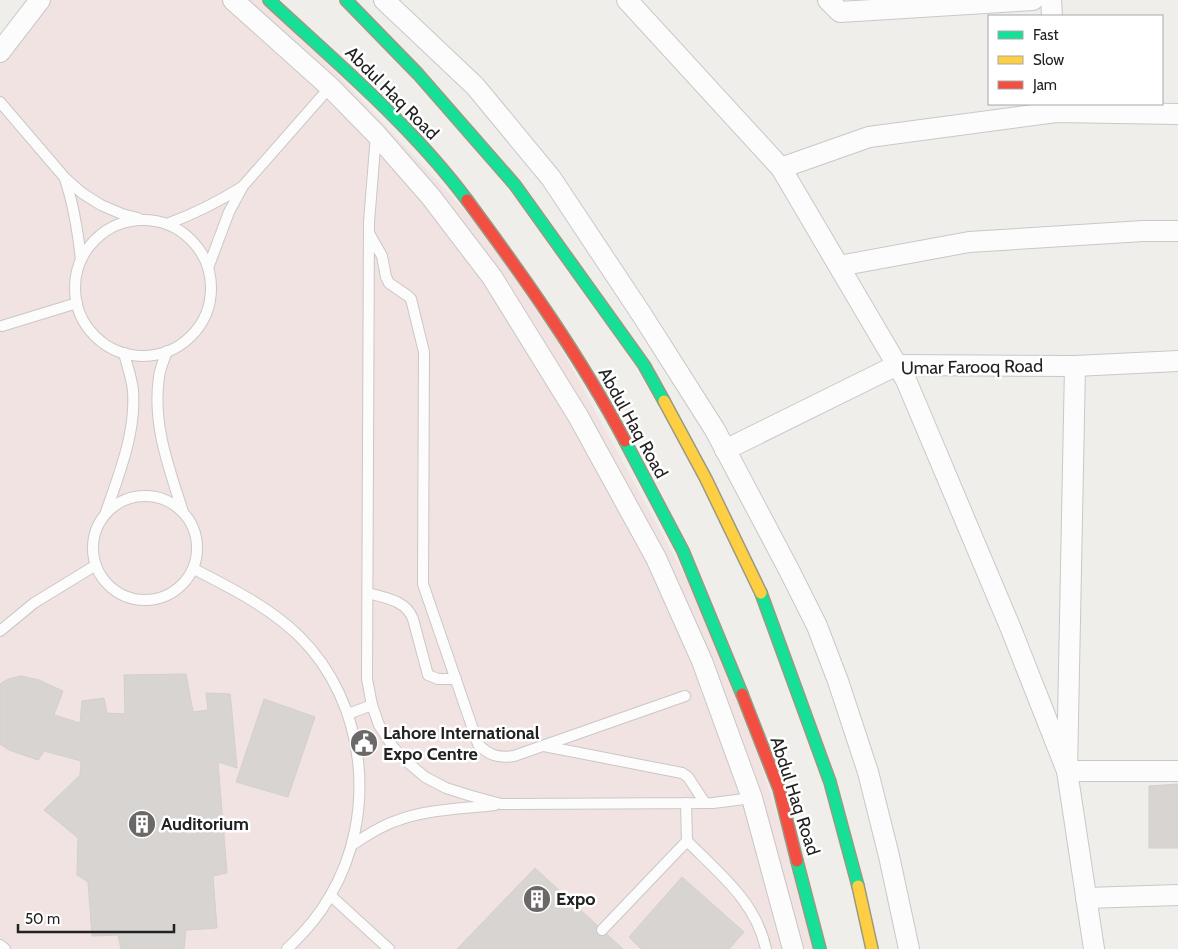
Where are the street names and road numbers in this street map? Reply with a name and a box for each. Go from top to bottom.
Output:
street label: Abdul Haq Road [341,42,443,144]
street label: Umar Farooq Road [901,355,1043,379]
street label: Abdul Haq Road [594,364,672,482]
street label: Abdul Haq Road [766,734,824,858]

